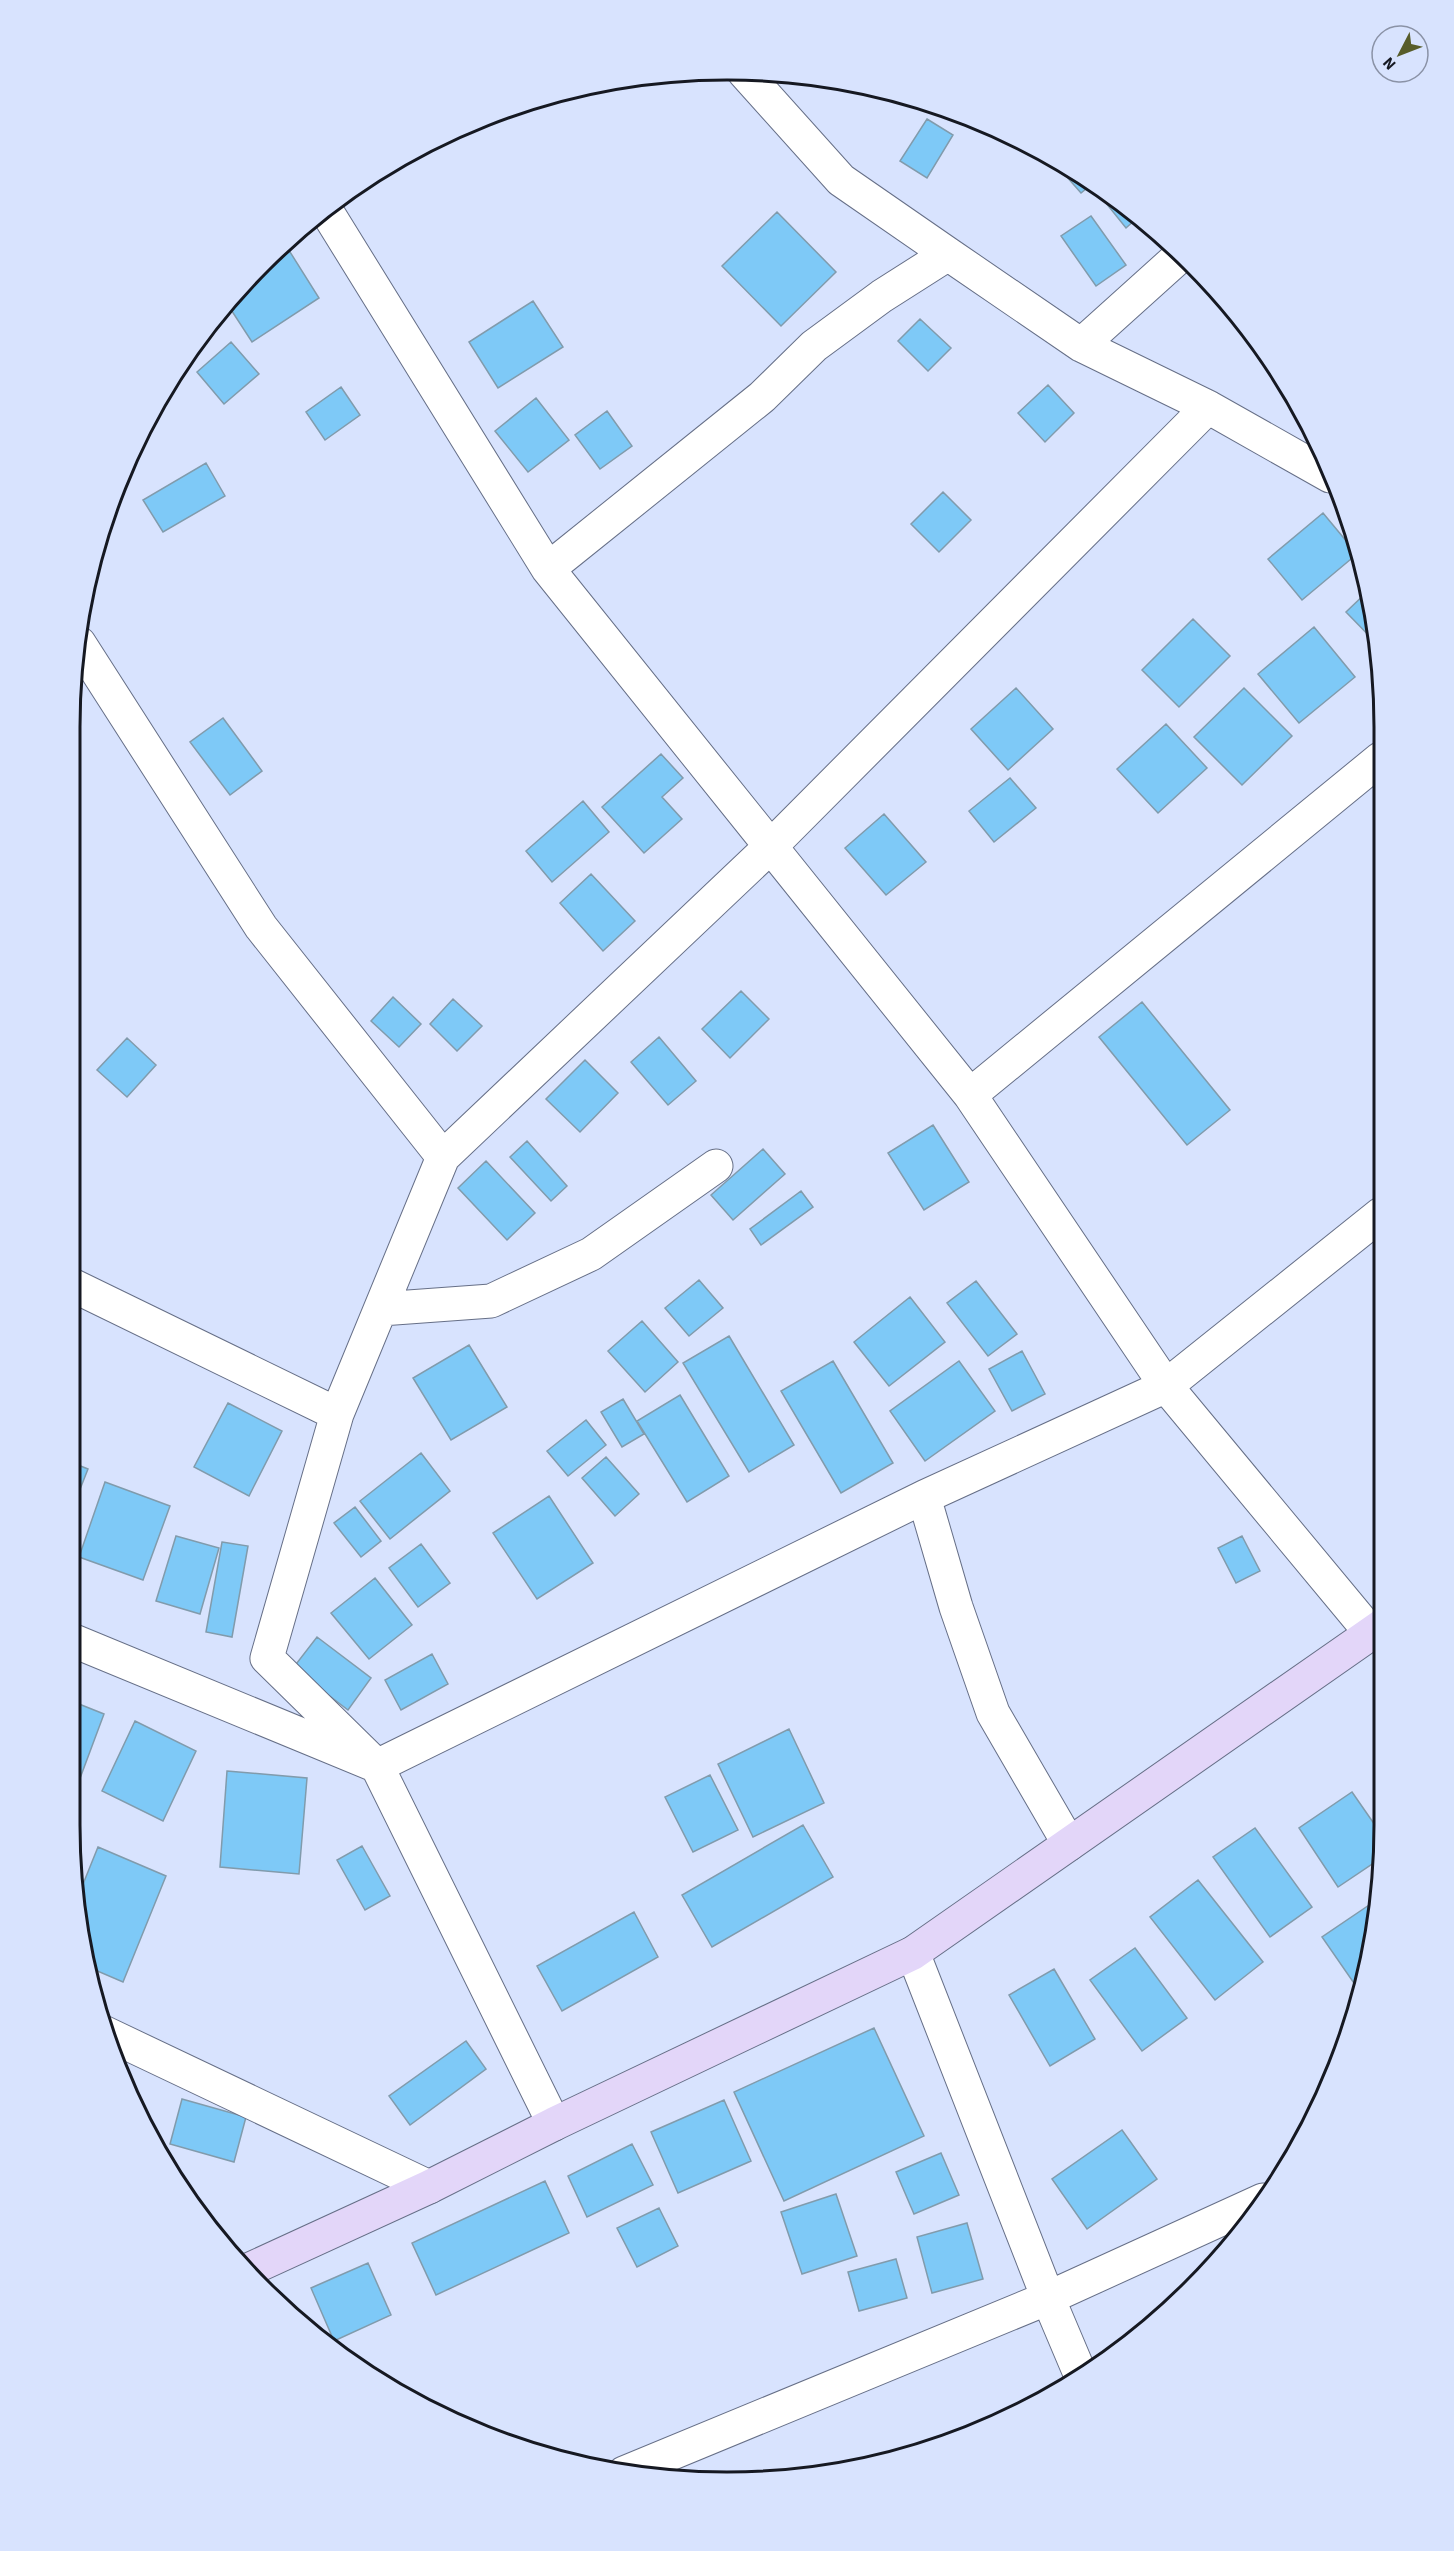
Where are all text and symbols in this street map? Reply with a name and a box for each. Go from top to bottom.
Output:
north arrow [1370,24,1430,84]
text: N [1378,52,1401,75]

